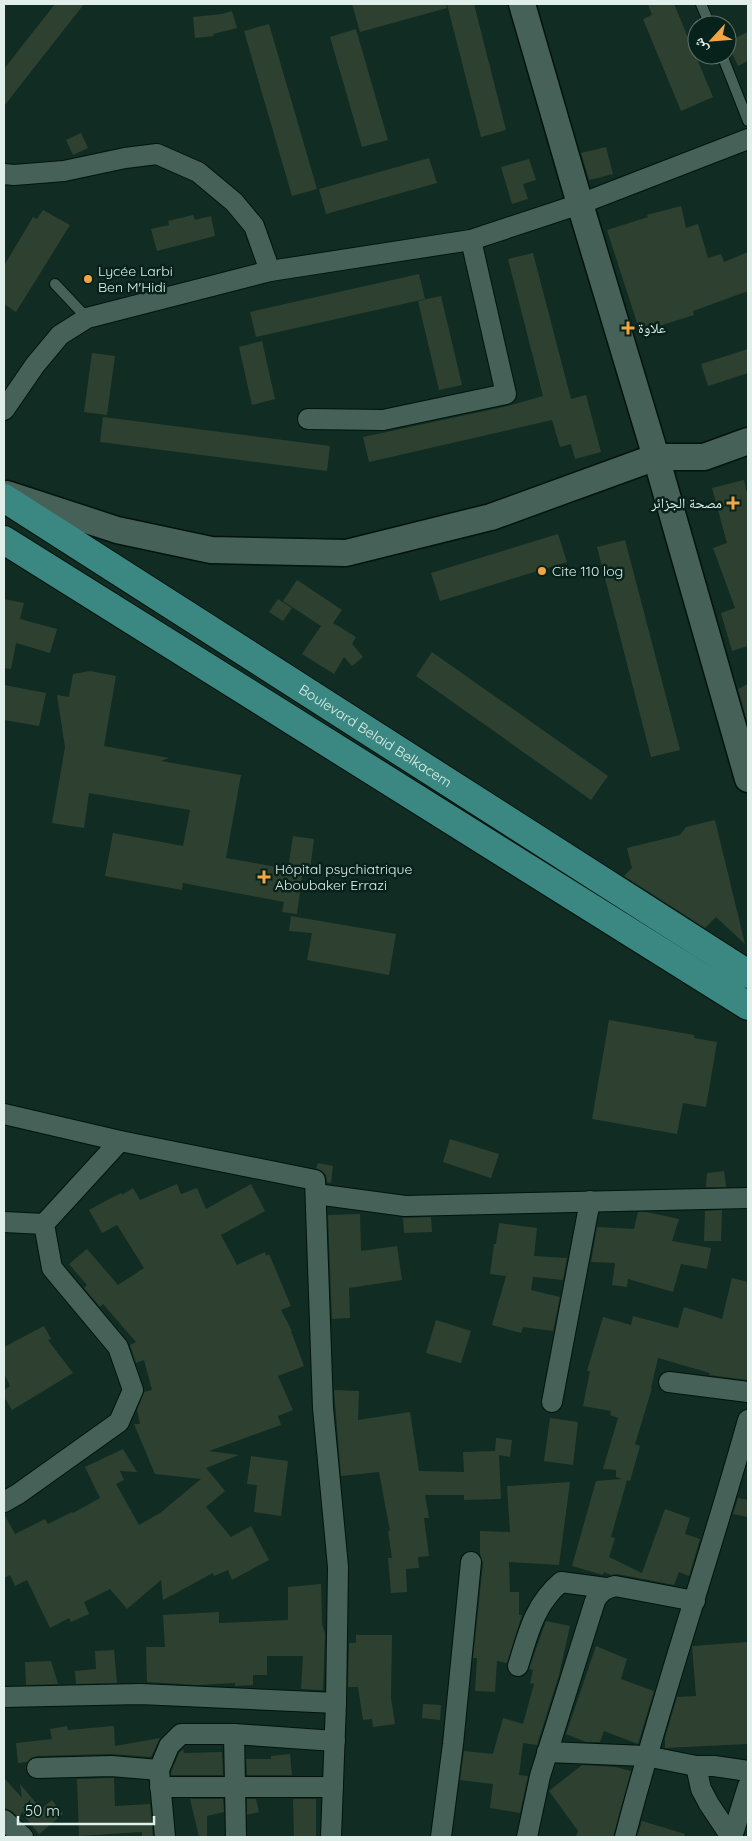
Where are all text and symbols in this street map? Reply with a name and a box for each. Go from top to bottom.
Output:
north arrow [687,15,737,65]
text: ش [689,35,712,56]
place label: Lycée Larbi Ben M'Hidi [98,262,173,296]
marker: Lycée Larbi Ben M'Hidi [82,273,94,285]
place label: علاوة [638,319,666,337]
marker: علاوة [622,322,634,334]
place label: مصحة الجزائر [650,494,722,512]
marker: مصحة الجزائر [726,496,740,510]
place label: Cite 110 log [552,562,623,580]
marker: Cite 110 log [536,565,548,577]
street label: Boulevard Belaid Belkacem [296,680,455,791]
place label: Hôpital psychiatrique Aboubaker Errazi [275,860,412,894]
marker: Hôpital psychiatrique Aboubaker Errazi [257,870,271,884]
scale bar [18,1794,154,1826]
text: 50 m [25,1801,60,1820]

